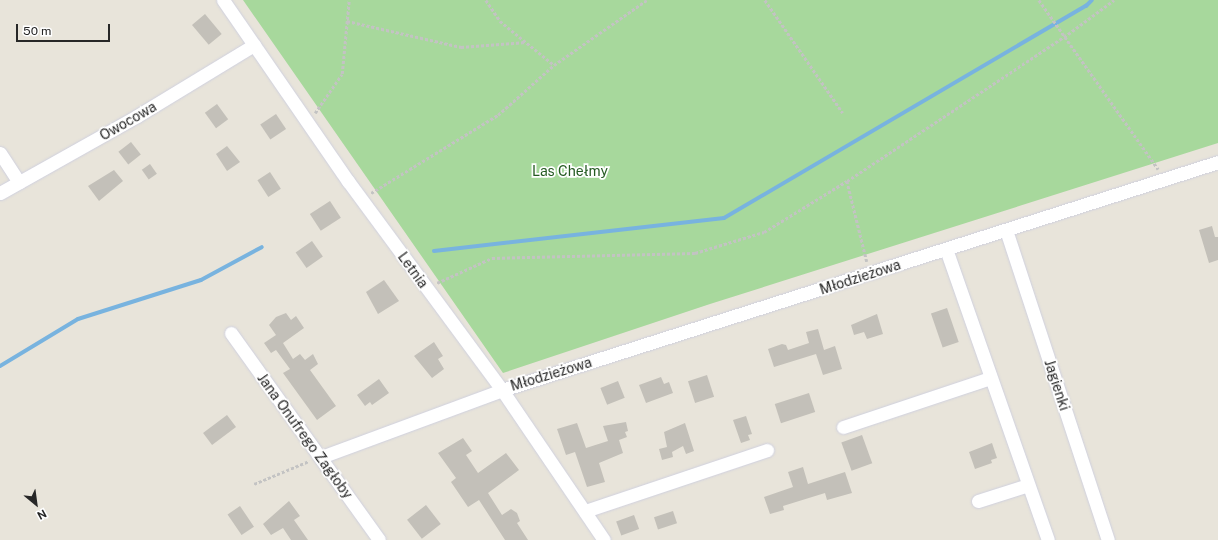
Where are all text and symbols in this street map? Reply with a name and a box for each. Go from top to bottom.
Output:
scale bar [18,16,112,42]
text: 50 m [23,24,51,38]
street label: Owocowa [97,98,159,144]
park label: Las Chełmy [532,163,608,179]
street label: Letnia [394,249,432,291]
street label: Młodzieżowa [817,256,903,298]
street label: Młodzieżowa [508,354,594,394]
street label: Jagienki [1041,357,1073,413]
street label: Jana Onufrego Zagłoby [254,370,356,502]
north arrow [16,484,56,524]
text: N [35,507,48,522]

